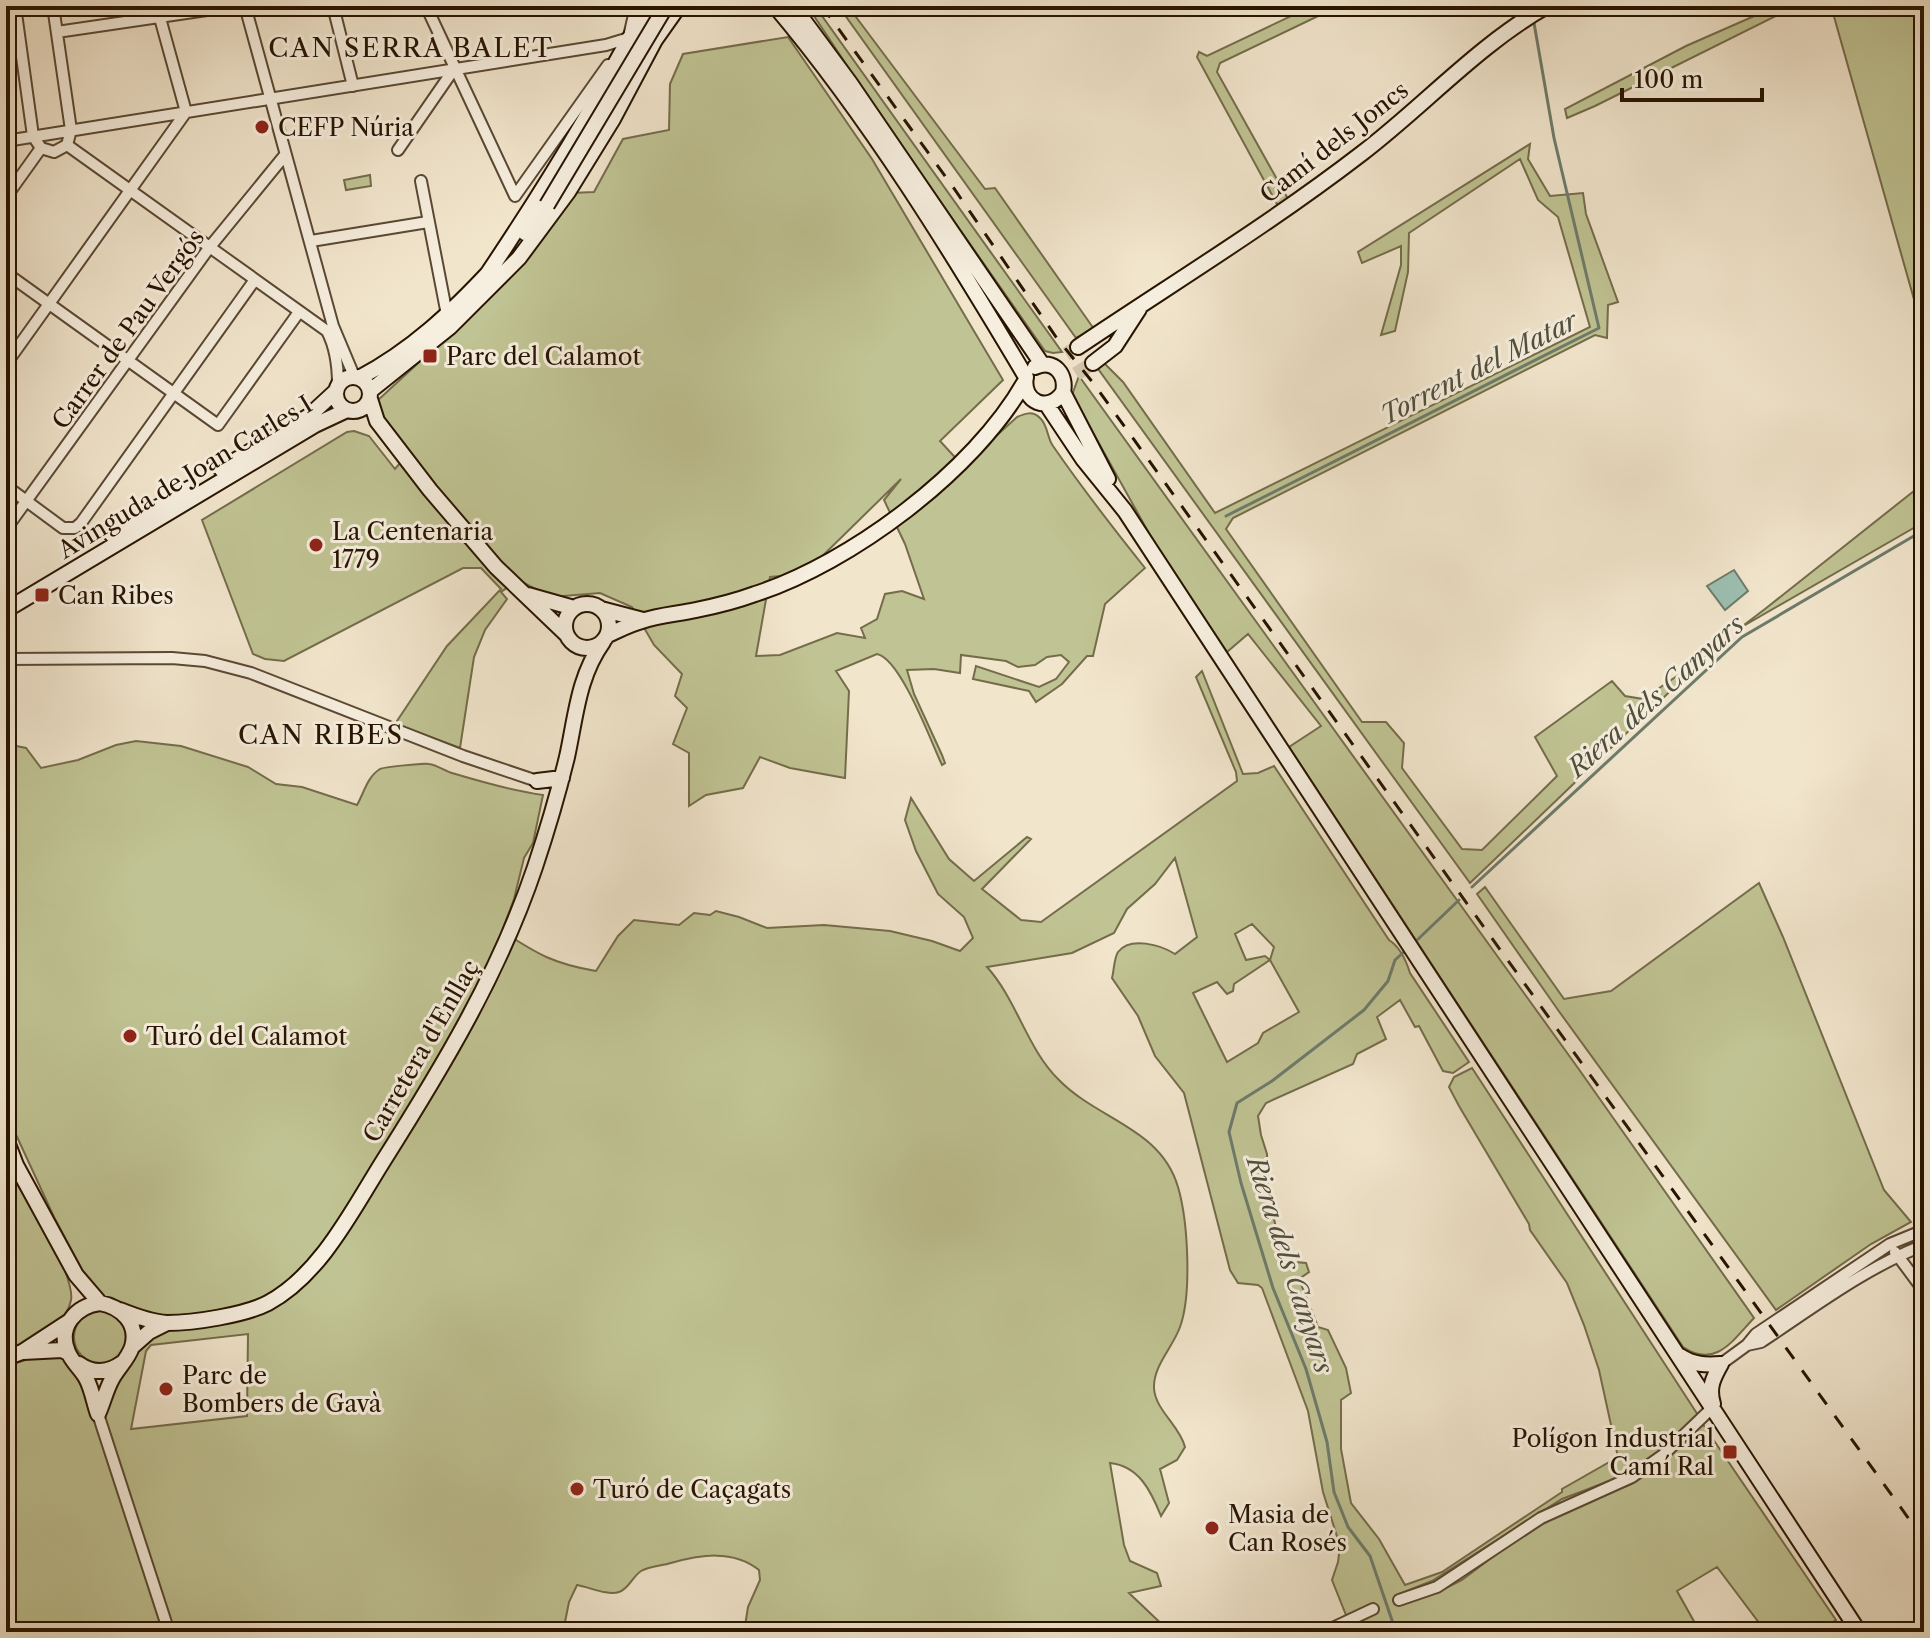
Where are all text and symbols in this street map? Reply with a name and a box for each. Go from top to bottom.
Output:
district label: CAN SERRA BALET [268,32,554,64]
scale bar [1622,52,1762,102]
text: 100 m [1634,65,1703,94]
street label: Camí dels Joncs [1254,75,1414,209]
place label: CEFP Núria [278,113,414,142]
marker: CEFP Núria [253,118,271,136]
street label: Carrer de Pau Vergós [46,223,210,435]
water label: Torrent del Matar [1375,304,1585,432]
place label: Parc del Calamot [446,342,642,371]
marker: Parc del Calamot [421,347,439,365]
street label: Avinguda de Joan Carles I [52,389,317,565]
place label: La Centenaria 1779 [332,517,493,574]
marker: La Centenaria 1779 [307,536,325,554]
place label: Can Ribes [58,581,174,610]
marker: Can Ribes [33,586,51,604]
water label: Riera dels Canyars [1560,608,1751,785]
district label: CAN RIBES [238,719,404,751]
street label: Carretera d'Enllaç [357,954,485,1148]
place label: Turó del Calamot [146,1022,347,1051]
marker: Turó del Calamot [121,1027,139,1045]
water label: Riera dels Canyars [1239,1150,1340,1378]
place label: Parc de Bombers de Gavà [182,1361,382,1418]
marker: Parc de Bombers de Gavà [157,1380,175,1398]
place label: Polígon Industrial Camí Ral [1511,1424,1714,1481]
marker: Polígon Industrial Camí Ral [1721,1443,1739,1461]
place label: Turó de Caçagats [593,1475,791,1504]
marker: Turó de Caçagats [568,1480,586,1498]
place label: Masia de Can Rosés [1228,1500,1347,1557]
marker: Masia de Can Rosés [1203,1519,1221,1537]

